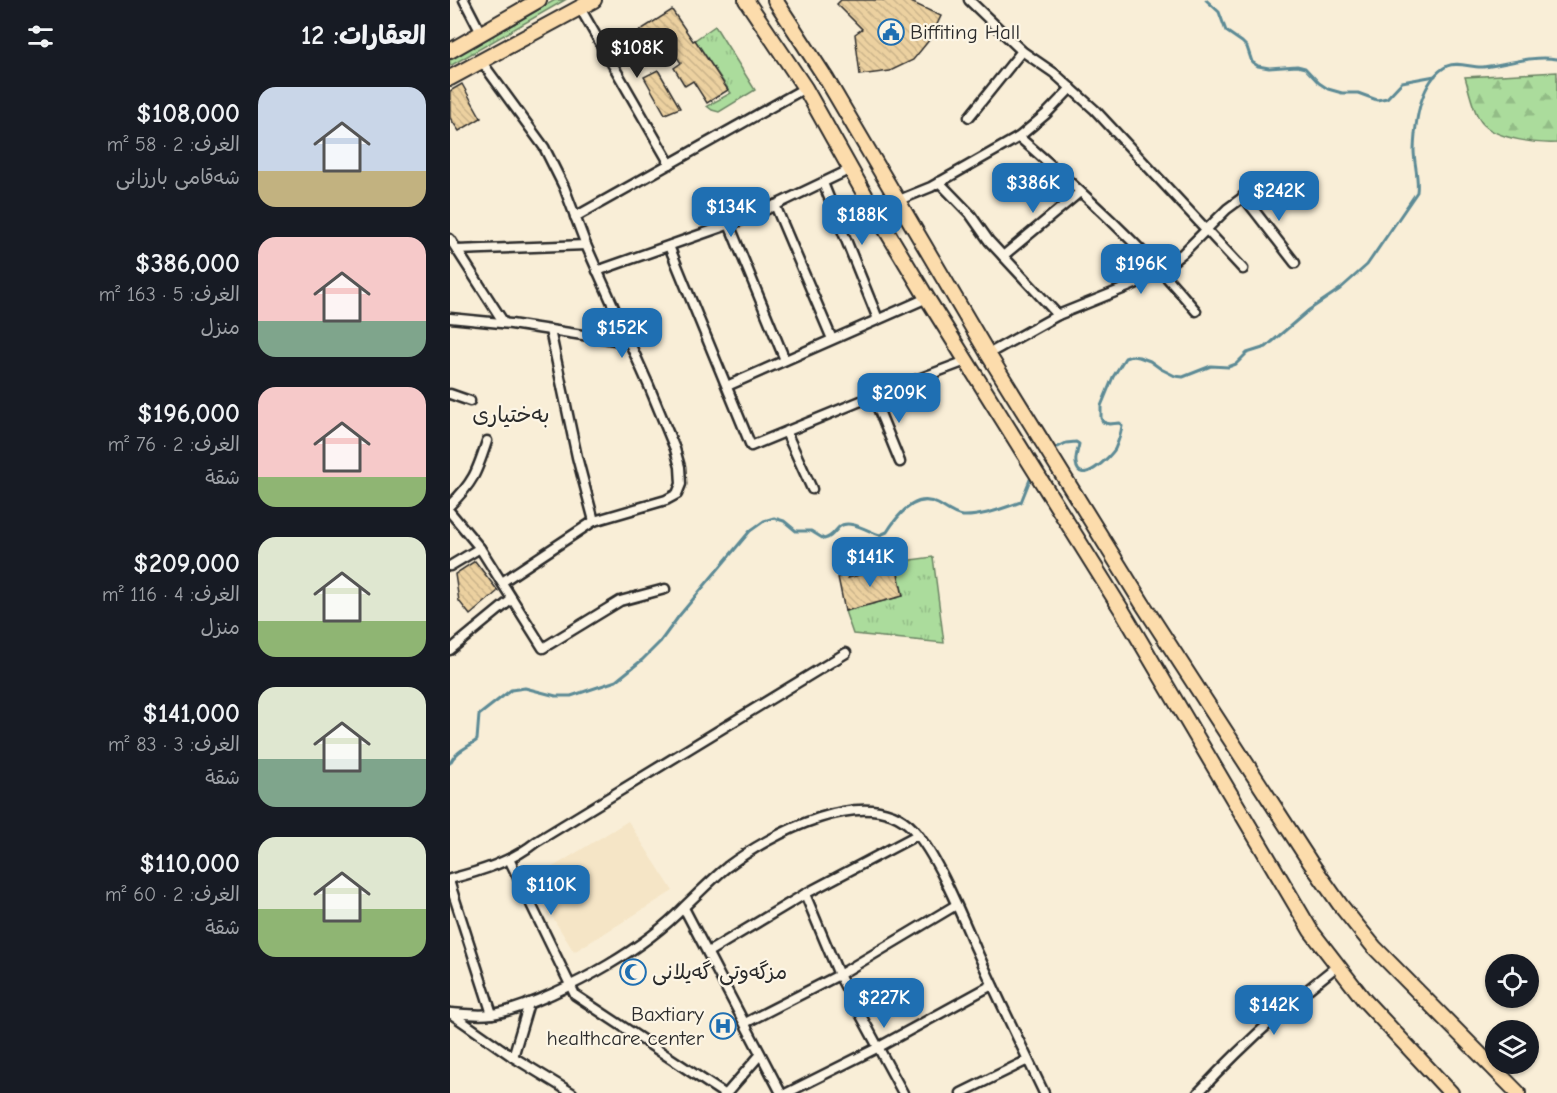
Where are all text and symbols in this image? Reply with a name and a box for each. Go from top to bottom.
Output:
public building icon: Biffiting Hall [876,17,906,47]
icon: filters [24,20,57,53]
place label: Biffiting Hall [910,20,1020,44]
text: العقارات: 12 [301,21,426,51]
pin: $108K [595,28,679,79]
text: $108K [611,36,663,59]
text: $108,000 [136,99,240,129]
icon: home [306,111,378,183]
text: الغرف: 2 · 58 m² [107,133,240,156]
pin: $386K [991,163,1075,214]
text: شەقامی بارزانی [116,166,240,189]
text: $386K [1006,171,1060,194]
pin: $242K [1237,171,1321,222]
text: $242K [1253,179,1305,202]
pin: $134K [689,187,773,238]
text: $134K [706,195,756,218]
pin: $188K [820,195,904,246]
text: $188K [836,203,888,226]
pin: $196K [1099,244,1183,295]
text: $386,000 [135,249,240,279]
text: $196K [1115,252,1167,275]
icon: home [306,261,378,333]
text: الغرف: 5 · 163 m² [99,283,240,306]
pin: $152K [580,308,664,359]
text: منزل [201,316,240,339]
text: $152K [596,316,648,339]
pin: $209K [857,373,941,424]
text: $209K [871,381,927,404]
text: $196,000 [137,399,240,429]
district label: بەختیاری [472,402,550,428]
icon: home [306,411,378,483]
text: الغرف: 2 · 76 m² [108,433,240,456]
text: شقة [205,466,240,489]
pin: $141K [828,537,912,588]
text: $141K [846,545,894,568]
text: $209,000 [133,549,240,579]
icon: home [306,561,378,633]
text: الغرف: 4 · 116 m² [102,583,240,606]
text: منزل [201,616,240,639]
text: $141,000 [142,699,240,729]
icon: home [306,711,378,783]
text: الغرف: 3 · 83 m² [108,733,240,756]
text: شقة [205,766,240,789]
text: $110,000 [139,849,240,879]
icon: home [306,861,378,933]
pin: $110K [509,865,593,916]
text: $110K [526,873,576,896]
text: الغرف: 2 · 60 m² [105,883,240,906]
text: شقة [205,916,240,939]
map controls [1485,954,1539,1074]
button: locate [1485,954,1539,1008]
mosque icon: مزگەوتی گەیلانی [618,957,648,987]
place label: مزگەوتی گەیلانی [652,960,787,986]
pin: $227K [842,978,926,1029]
pin: $142K [1232,985,1316,1036]
text: $227K [858,986,910,1009]
text: $142K [1249,993,1299,1016]
place label: Baxtiary healthcare center [547,1002,705,1050]
hospital icon: Baxtiary healthcare center [708,1011,738,1041]
button: layers [1485,1020,1539,1074]

